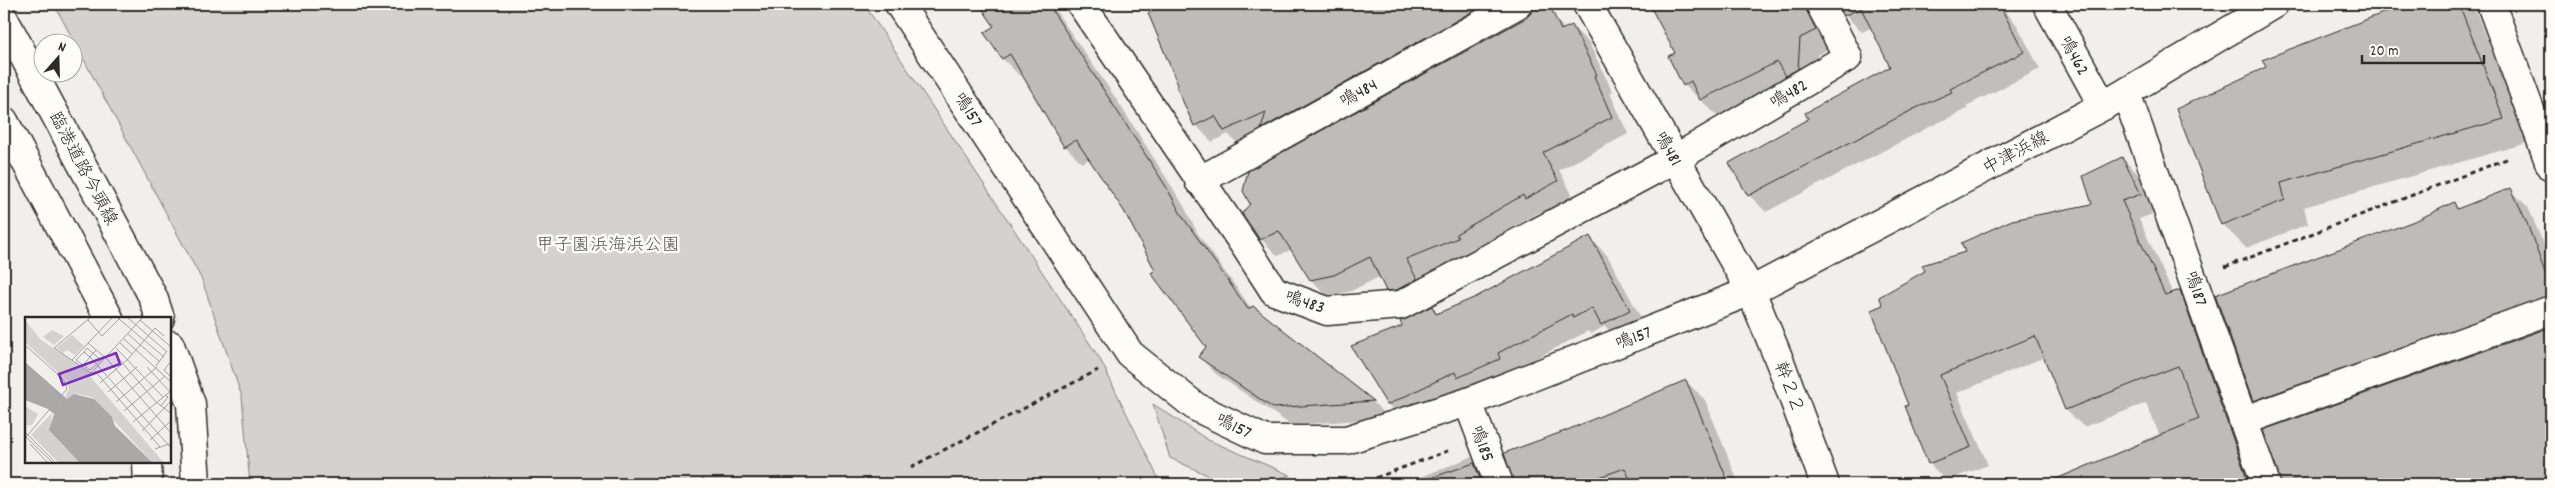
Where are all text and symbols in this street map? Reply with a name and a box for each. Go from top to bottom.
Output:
north arrow [32,32,82,82]
street label: 鳴462 [2052,32,2094,81]
scale bar [2362,32,2485,64]
text: N [55,37,69,58]
text: 20 m [2370,41,2398,63]
street label: 鳴484 [1336,74,1383,115]
street label: 鳴482 [1765,74,1813,116]
street label: 鳴157 [946,88,988,133]
street label: 臨港道路今頭線 [41,108,122,231]
street label: 中津浜線 [1979,126,2054,182]
street label: 鳴481 [1647,127,1687,171]
park label: 甲子園浜海浜公園 [536,234,680,259]
street label: 鳴187 [2177,268,2212,310]
street label: 鳴483 [1281,285,1327,322]
inset map [25,317,171,463]
street label: 鳴157 [1612,321,1656,358]
street label: 幹２２ [1766,358,1809,418]
street label: 鳴157 [1211,408,1255,447]
street label: 鳴185 [1462,422,1499,466]

